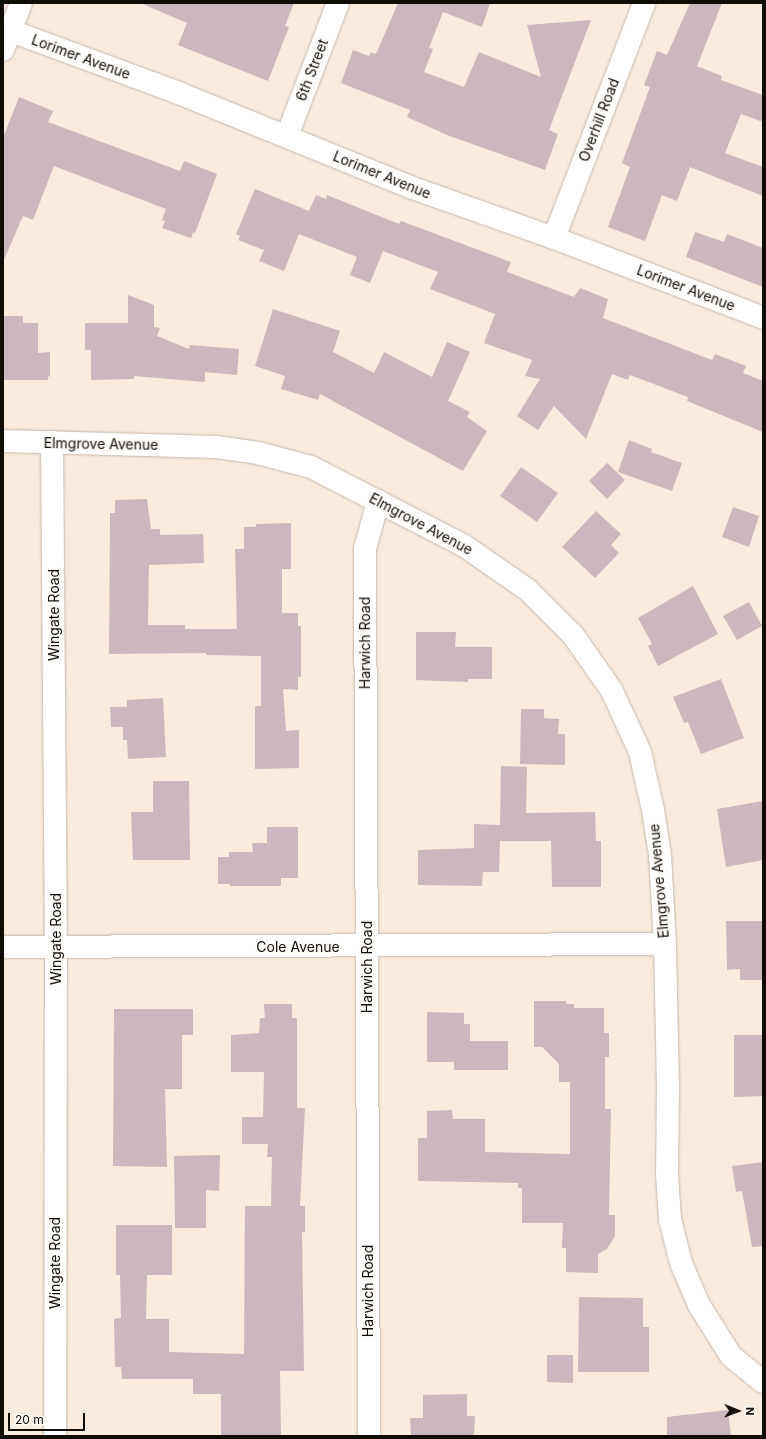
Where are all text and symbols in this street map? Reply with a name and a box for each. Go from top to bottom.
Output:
street label: Lorimer Avenue [29,31,133,83]
street label: 6th Street [293,37,331,103]
street label: Overhill Road [575,76,623,164]
street label: Lorimer Avenue [331,148,433,202]
street label: Lorimer Avenue [634,262,738,314]
street label: Elmgrove Avenue [44,435,158,453]
street label: Elmgrove Avenue [366,490,476,558]
street label: Wingate Road [46,569,62,661]
street label: Harwich Road [357,597,373,689]
street label: Elmgrove Avenue [646,823,672,939]
street label: Wingate Road [48,893,64,985]
street label: Harwich Road [359,921,375,1013]
street label: Cole Avenue [256,939,340,955]
street label: Wingate Road [47,1217,63,1309]
street label: Harwich Road [360,1245,376,1337]
north arrow [718,1391,758,1431]
scale bar [10,1405,87,1431]
text: N [743,1407,757,1416]
text: 20 m [15,1412,44,1427]

